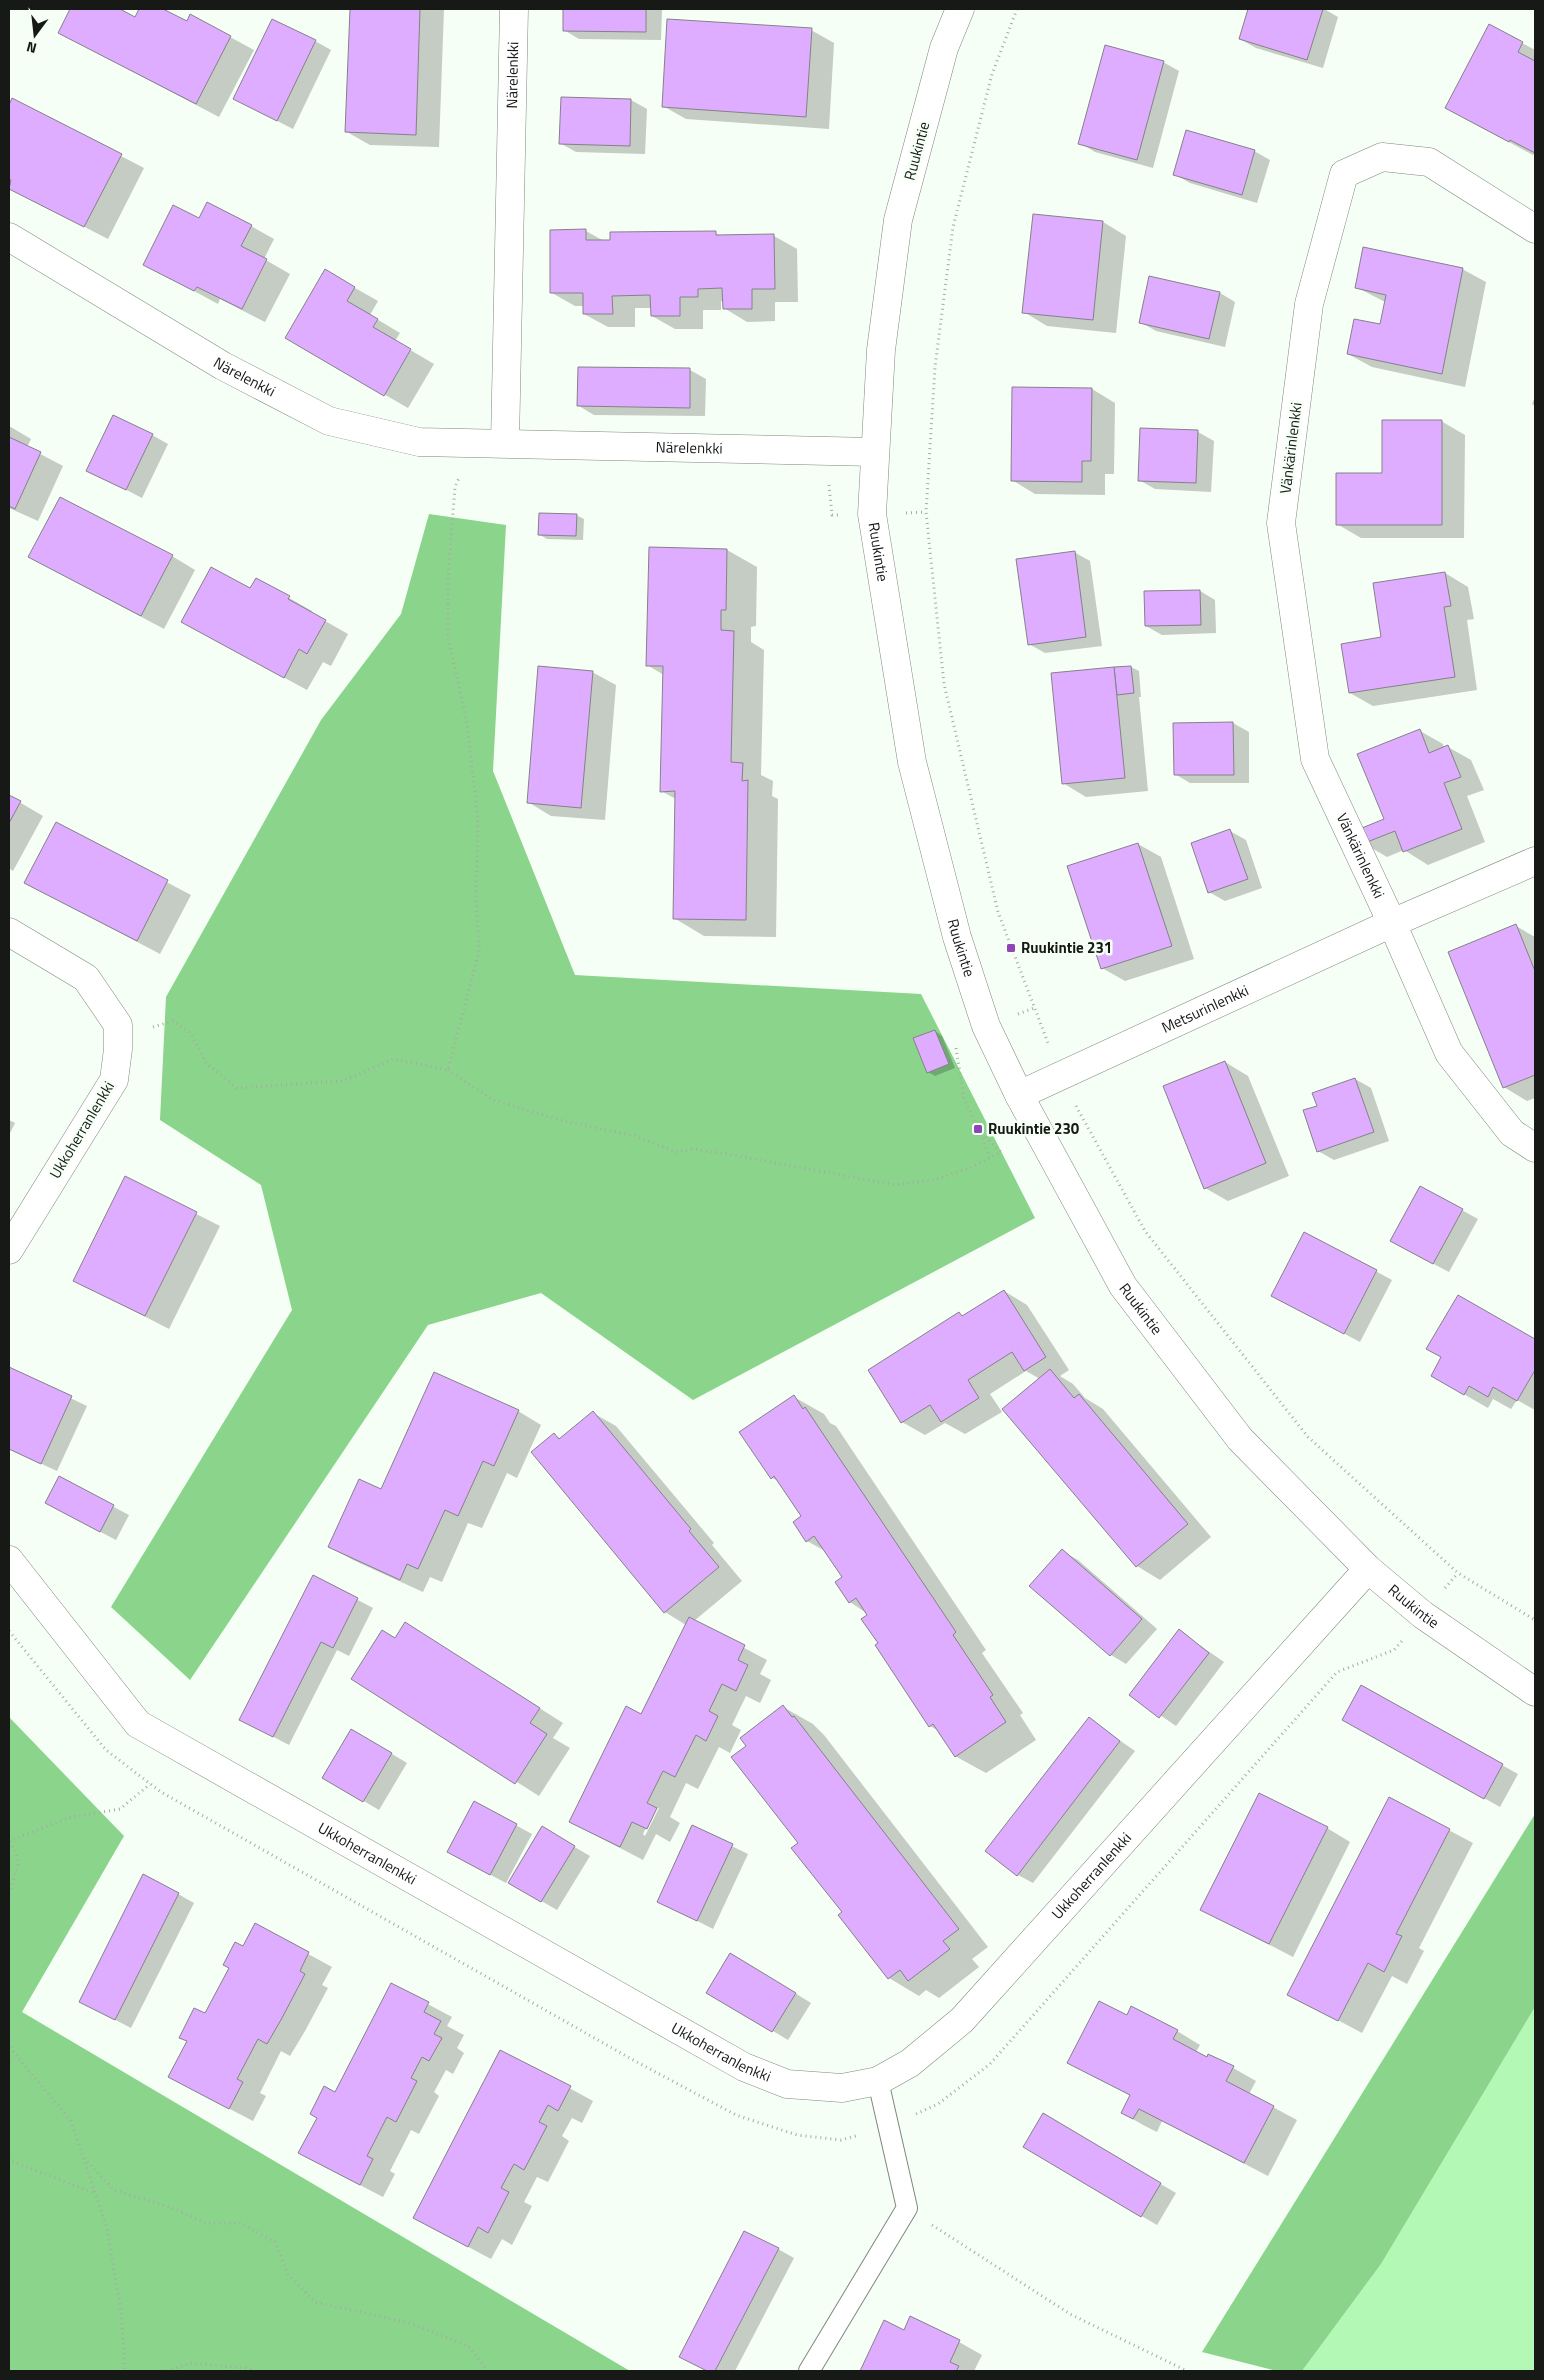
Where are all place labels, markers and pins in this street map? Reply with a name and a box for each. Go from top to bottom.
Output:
place label: Ruukintie 231 [1021,936,1112,959]
marker: Ruukintie 231 [1005,942,1017,954]
place label: Ruukintie 230 [988,1117,1080,1140]
marker: Ruukintie 230 [972,1123,984,1135]

